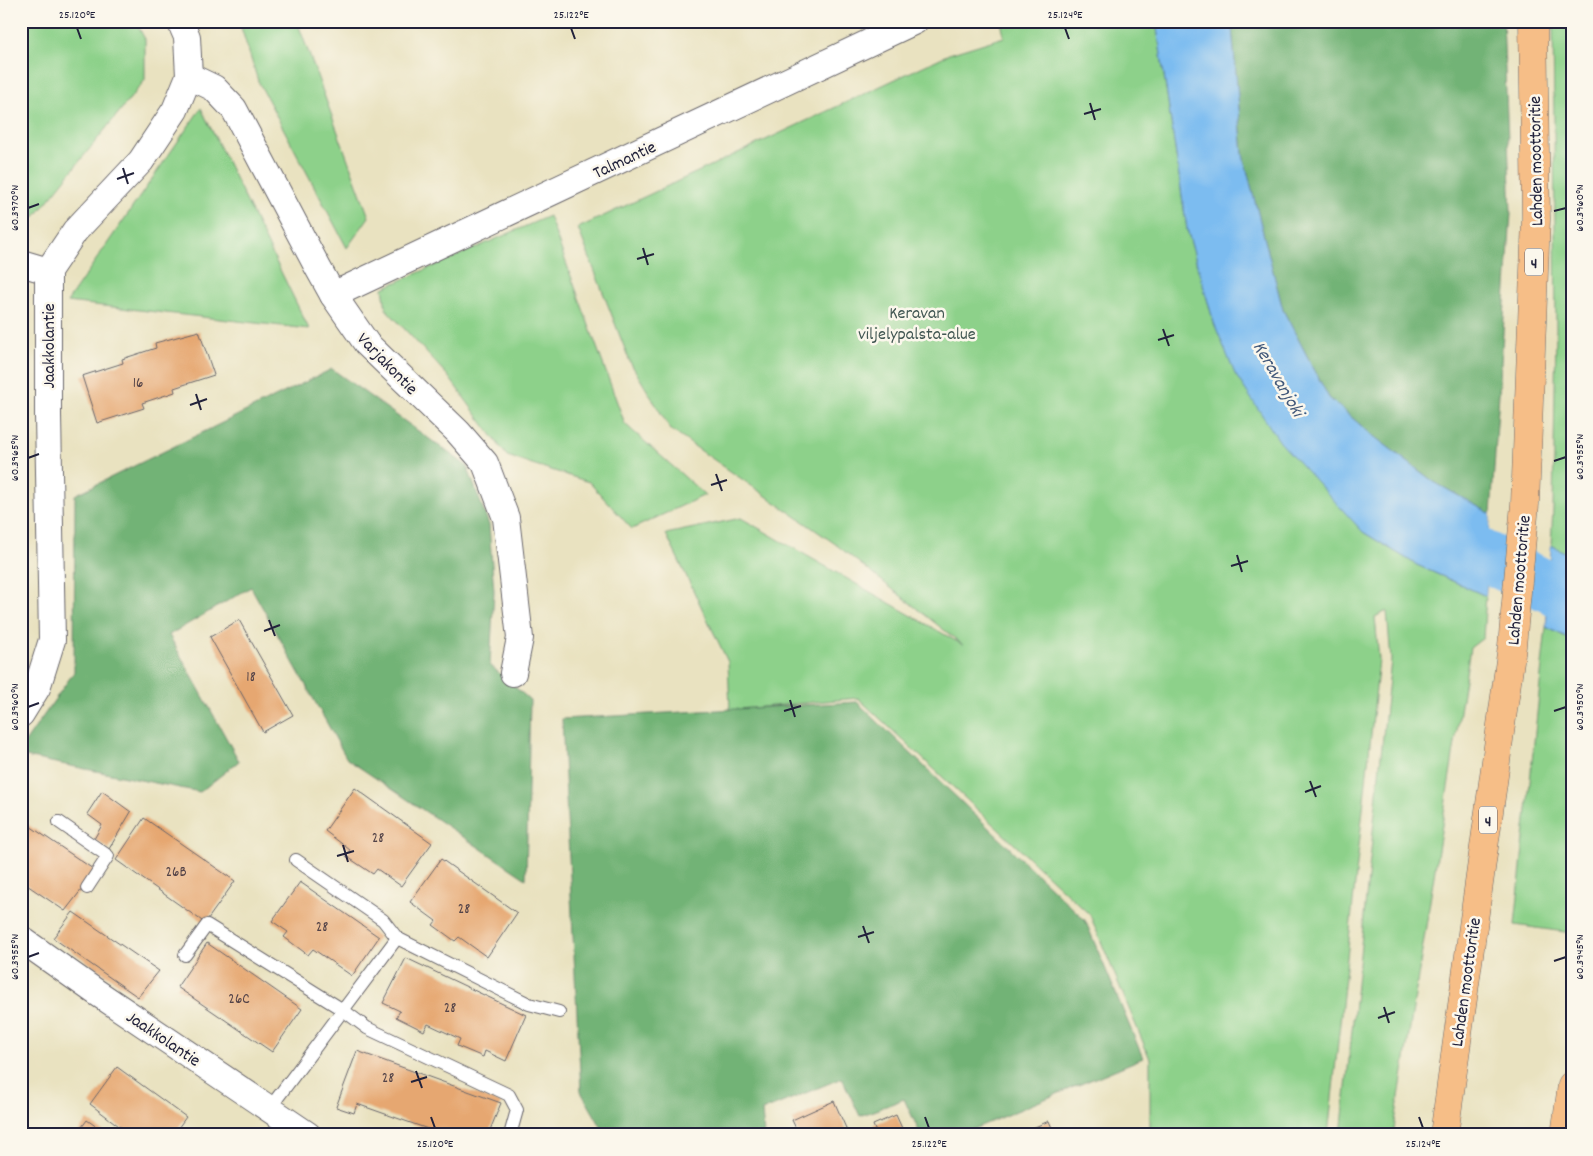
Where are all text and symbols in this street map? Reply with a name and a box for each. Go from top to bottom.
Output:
text: 25.120°E [59,7,96,24]
text: 25.122°E [553,7,589,24]
text: 25.124°E [1048,7,1083,24]
street label: Lahden moottoritie [1524,95,1551,226]
street label: Talmantie [589,136,661,187]
text: 60.3960°N [1572,184,1589,232]
text: 60.3970°N [7,185,24,231]
road number: 4 [1525,248,1543,276]
park label: Keravan viljelypalsta-alue [858,302,976,348]
street label: Jaakkolantie [38,303,63,389]
street label: Varjakontie [350,328,423,402]
water label: Keravanjoki [1244,337,1311,426]
house number: 16 [133,373,143,395]
text: 60.3955°N [1572,434,1589,480]
text: 60.3965°N [7,435,24,481]
street label: Lahden moottoritie [1502,514,1539,646]
house number: 18 [246,667,256,689]
text: 60.3960°N [7,683,24,731]
text: 60.3950°N [1572,683,1589,731]
road number: 4 [1479,806,1497,834]
house number: 28 [372,828,384,850]
house number: 26B [165,862,187,884]
house number: 28 [458,899,470,921]
street label: Lahden moottoritie [1446,916,1489,1049]
house number: 28 [316,917,328,939]
text: 60.3955°N [7,934,24,980]
text: 60.3945°N [1572,934,1589,980]
house number: 26C [228,989,250,1011]
house number: 28 [444,998,456,1020]
street label: Jaakkolantie [120,1006,205,1074]
house number: 28 [382,1068,394,1090]
text: 25.120°E [417,1136,454,1153]
text: 25.122°E [911,1136,947,1153]
text: 25.124°E [1406,1136,1441,1153]

